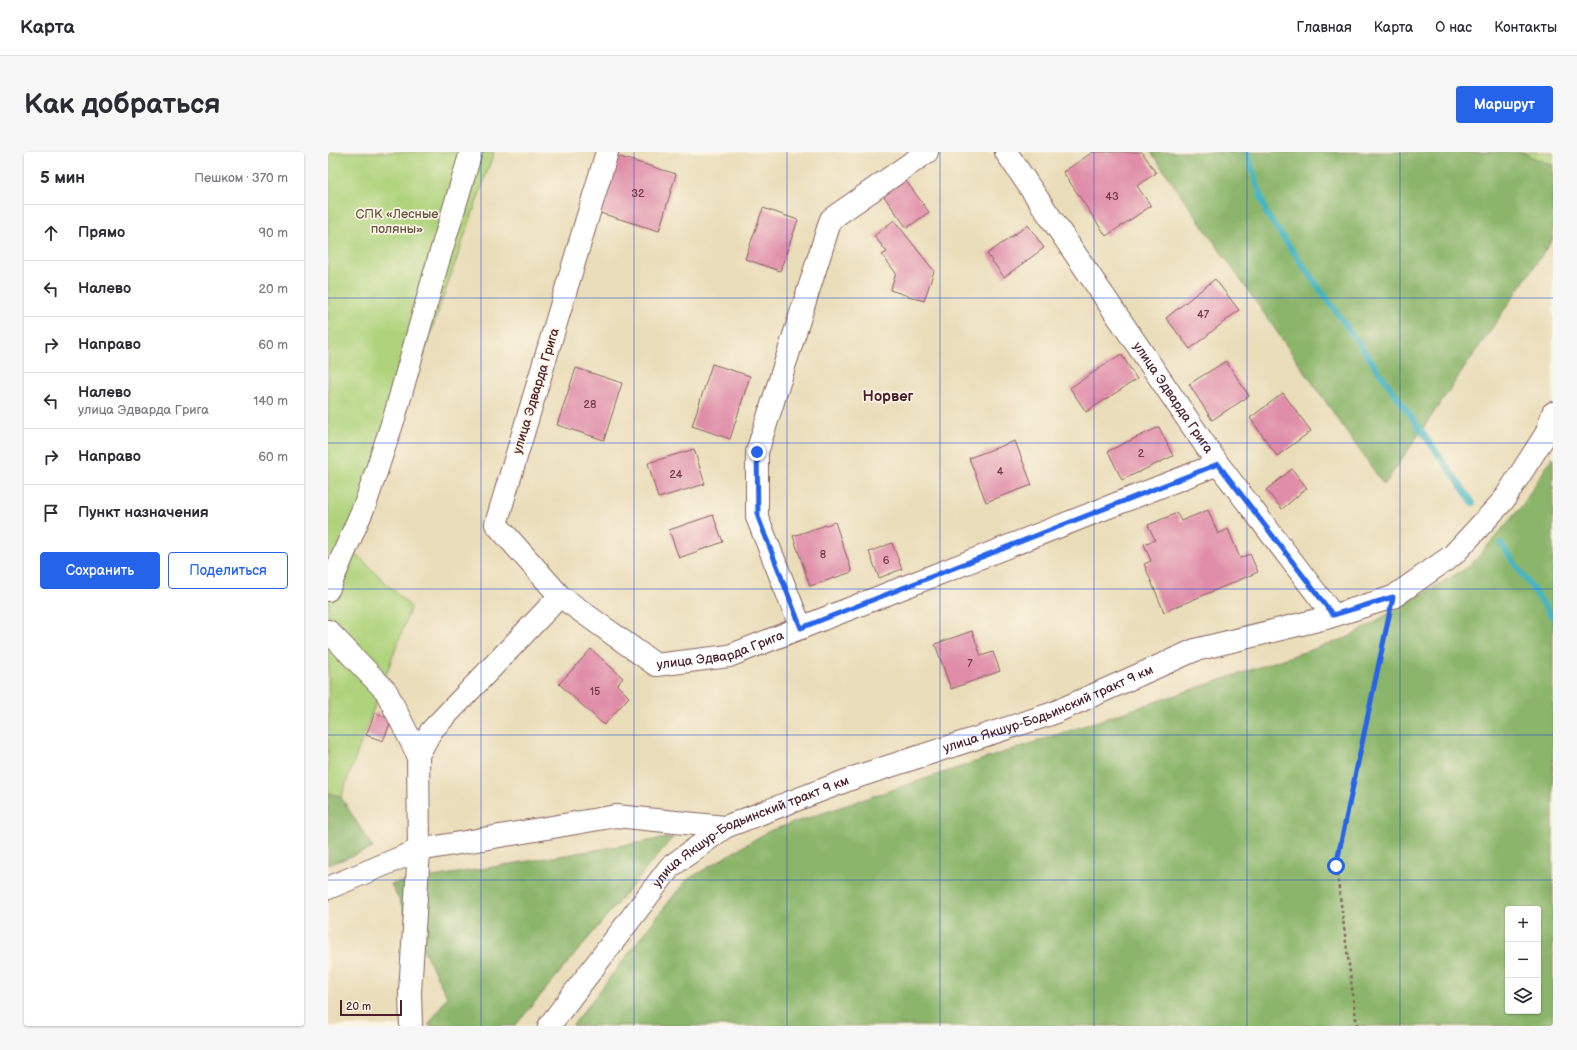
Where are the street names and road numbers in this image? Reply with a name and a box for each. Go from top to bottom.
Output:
street label: улица Эдварда Грига [509,326,563,456]
street label: улица Эдварда Грига [1129,339,1217,457]
street label: улица Эдварда Грига [656,627,786,673]
street label: улица Якшур-Бодьинский тракт 9 км [941,662,1156,756]
street label: улица Якшур-Бодьинский тракт 9 км [649,772,851,891]

